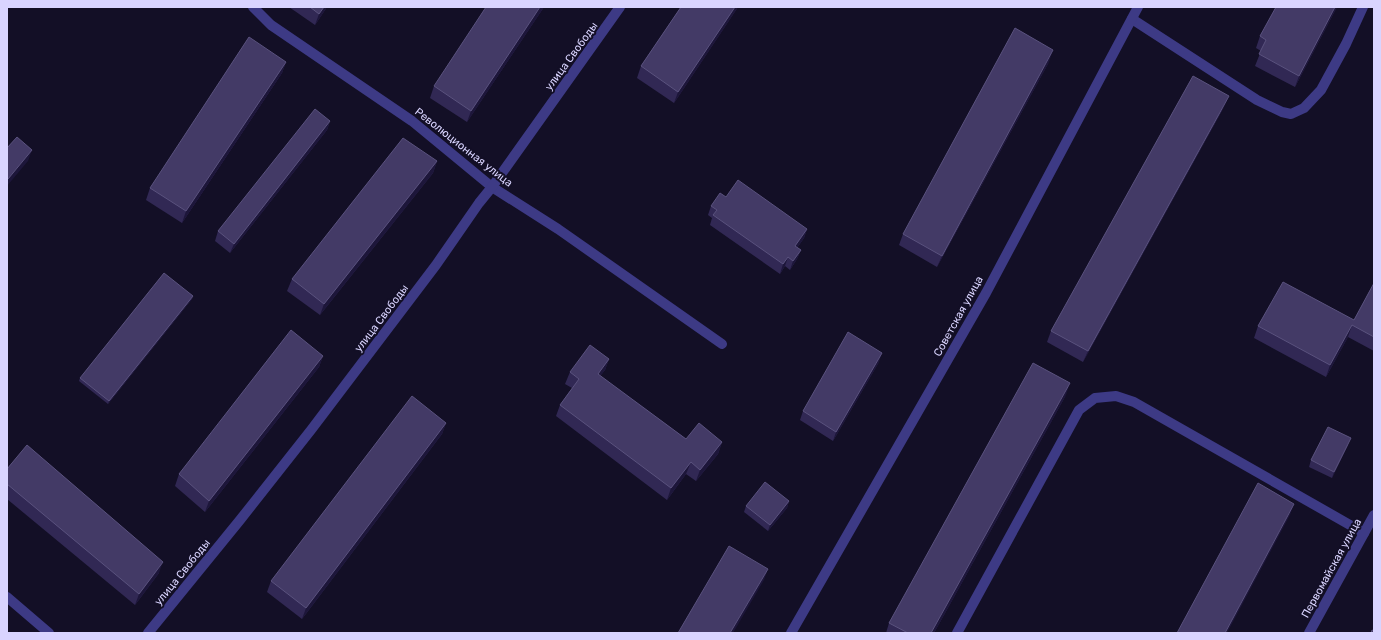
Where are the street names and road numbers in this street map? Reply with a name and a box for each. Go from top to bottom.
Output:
street label: улица Свободы [542,20,601,93]
street label: Революционная улица [412,105,515,190]
street label: Советская улица [931,274,986,359]
street label: улица Свободы [352,282,411,355]
street label: Первомайская улица [1299,516,1364,620]
street label: улица Свободы [152,537,213,608]

